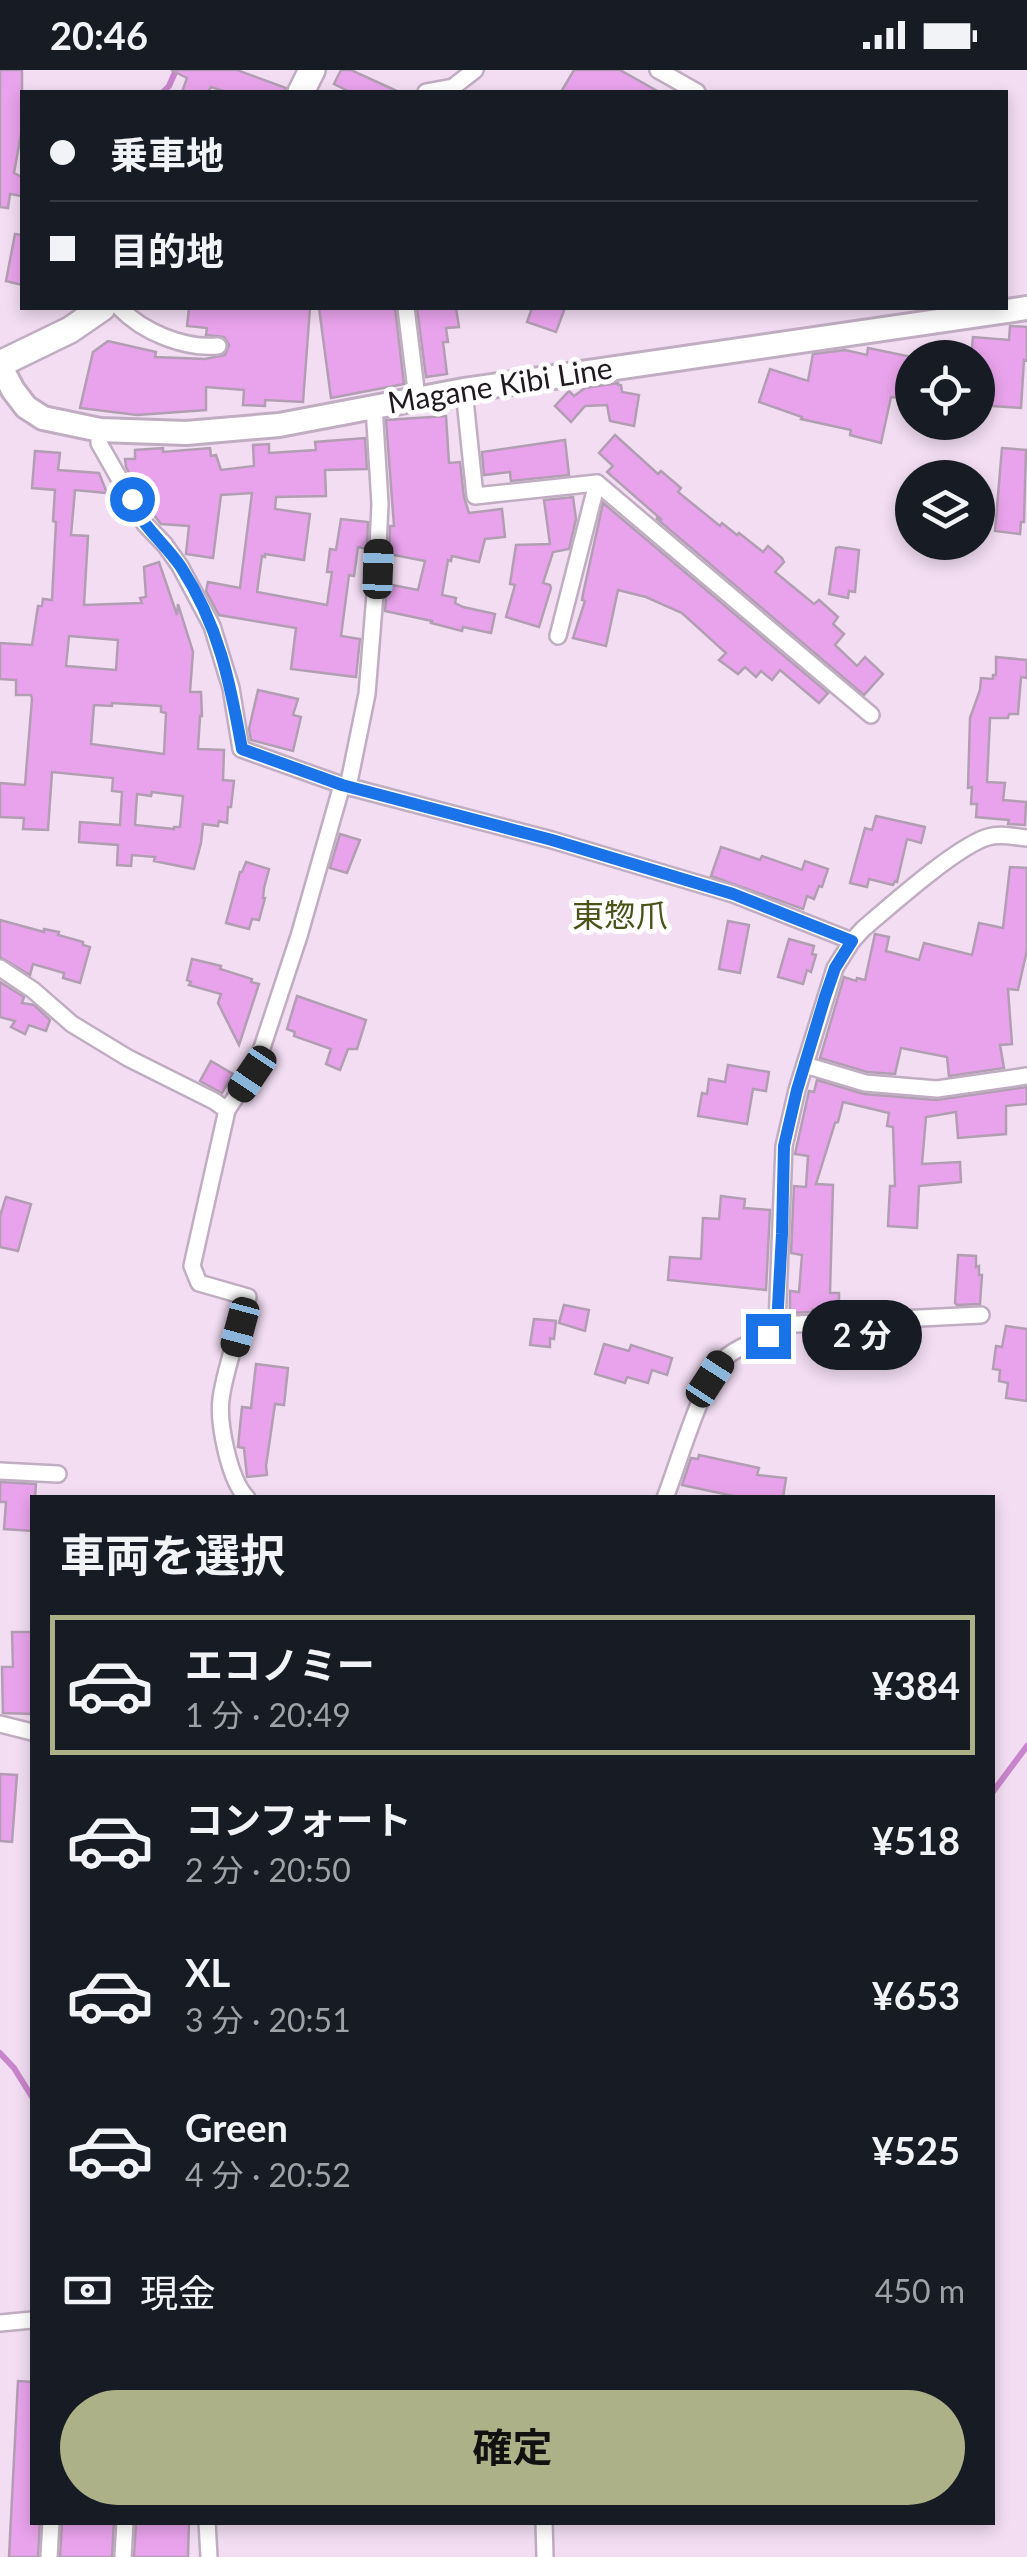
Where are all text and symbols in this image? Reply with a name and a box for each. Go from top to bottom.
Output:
text: 20:46 [50,12,148,58]
text: 乗車地 [110,131,224,177]
text: 目的地 [110,227,224,273]
map controls [895,340,995,560]
button: locate [895,340,995,440]
street label: Magane Kibi Line [385,348,615,420]
button: layers [895,460,995,560]
route start [110,477,155,522]
car [362,538,394,600]
district label: 東惣爪 [572,895,668,934]
car [223,1041,281,1107]
car [218,1294,262,1360]
callout: 2 分 [803,1301,923,1371]
route end [746,1314,791,1359]
text: 2 分 [833,1315,891,1354]
car [681,1346,739,1412]
text: 車両を選択 [60,1528,285,1582]
icon: car [65,1640,155,1730]
text: エコノミー [185,1641,375,1687]
text: ¥384 [872,1662,960,1708]
text: 1 分 · 20:49 [185,1695,351,1734]
icon: car [65,1795,155,1885]
text: コンフォート [185,1796,412,1842]
text: ¥518 [872,1817,960,1863]
text: 2 分 · 20:50 [185,1850,351,1889]
text: XL [185,1949,230,1995]
icon: car [65,1950,155,2040]
text: ¥653 [872,1972,960,2018]
text: 3 分 · 20:51 [185,2000,351,2039]
text: Green [185,2104,288,2150]
icon: car [65,2105,155,2195]
text: ¥525 [872,2127,960,2173]
text: 4 分 · 20:52 [185,2155,351,2194]
icon: cash [60,2263,115,2318]
text: 現金 [140,2269,216,2315]
text: 450 m [875,2271,965,2310]
button: 確定 [60,2390,965,2505]

